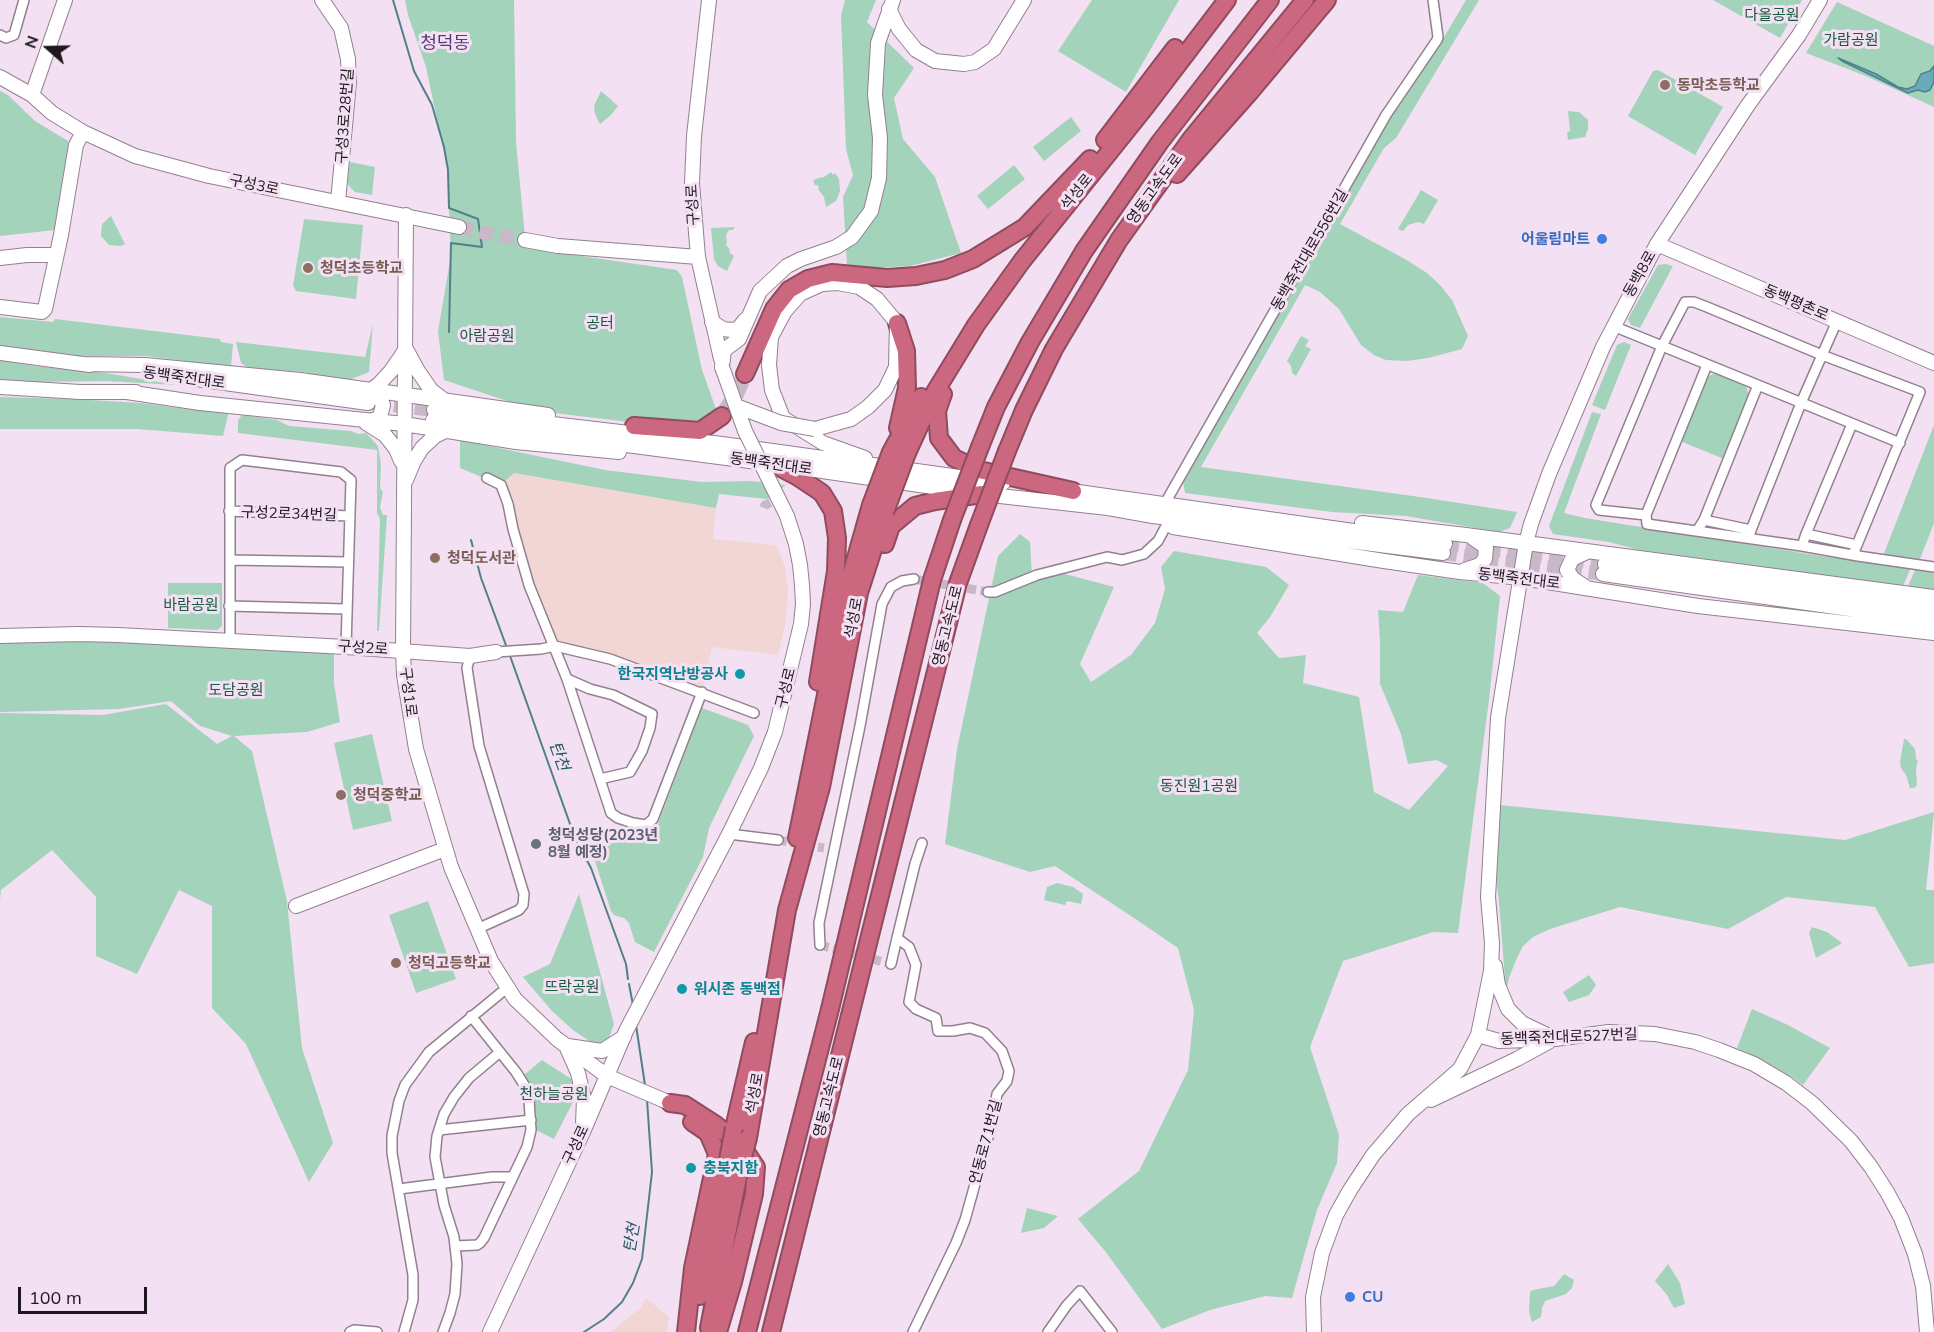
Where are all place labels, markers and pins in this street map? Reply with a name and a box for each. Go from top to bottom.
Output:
place label: 동막초등학교 [1677,76,1760,94]
marker: 동막초등학교 [1658,78,1672,92]
place label: 어울림마트 [1521,230,1590,248]
marker: 어울림마트 [1595,232,1609,246]
place label: 청덕초등학교 [320,259,403,277]
marker: 청덕초등학교 [301,261,315,275]
place label: 청덕도서관 [447,549,516,567]
marker: 청덕도서관 [428,551,442,565]
place label: 한국지역난방공사 [618,665,728,683]
marker: 한국지역난방공사 [733,667,747,681]
place label: 청덕중학교 [353,786,422,804]
marker: 청덕중학교 [334,788,348,802]
place label: 청덕성당(2023년 8월 예정) [548,826,658,861]
marker: 청덕성당(2023년 8월 예정) [529,837,543,851]
place label: 청덕고등학교 [408,954,491,972]
marker: 청덕고등학교 [389,956,403,970]
place label: 워시존 동백점 [694,980,781,998]
marker: 워시존 동백점 [675,982,689,996]
place label: 충북지함 [703,1159,758,1177]
marker: 충북지함 [684,1161,698,1175]
place label: CU [1362,1288,1383,1306]
marker: CU [1343,1290,1357,1304]

